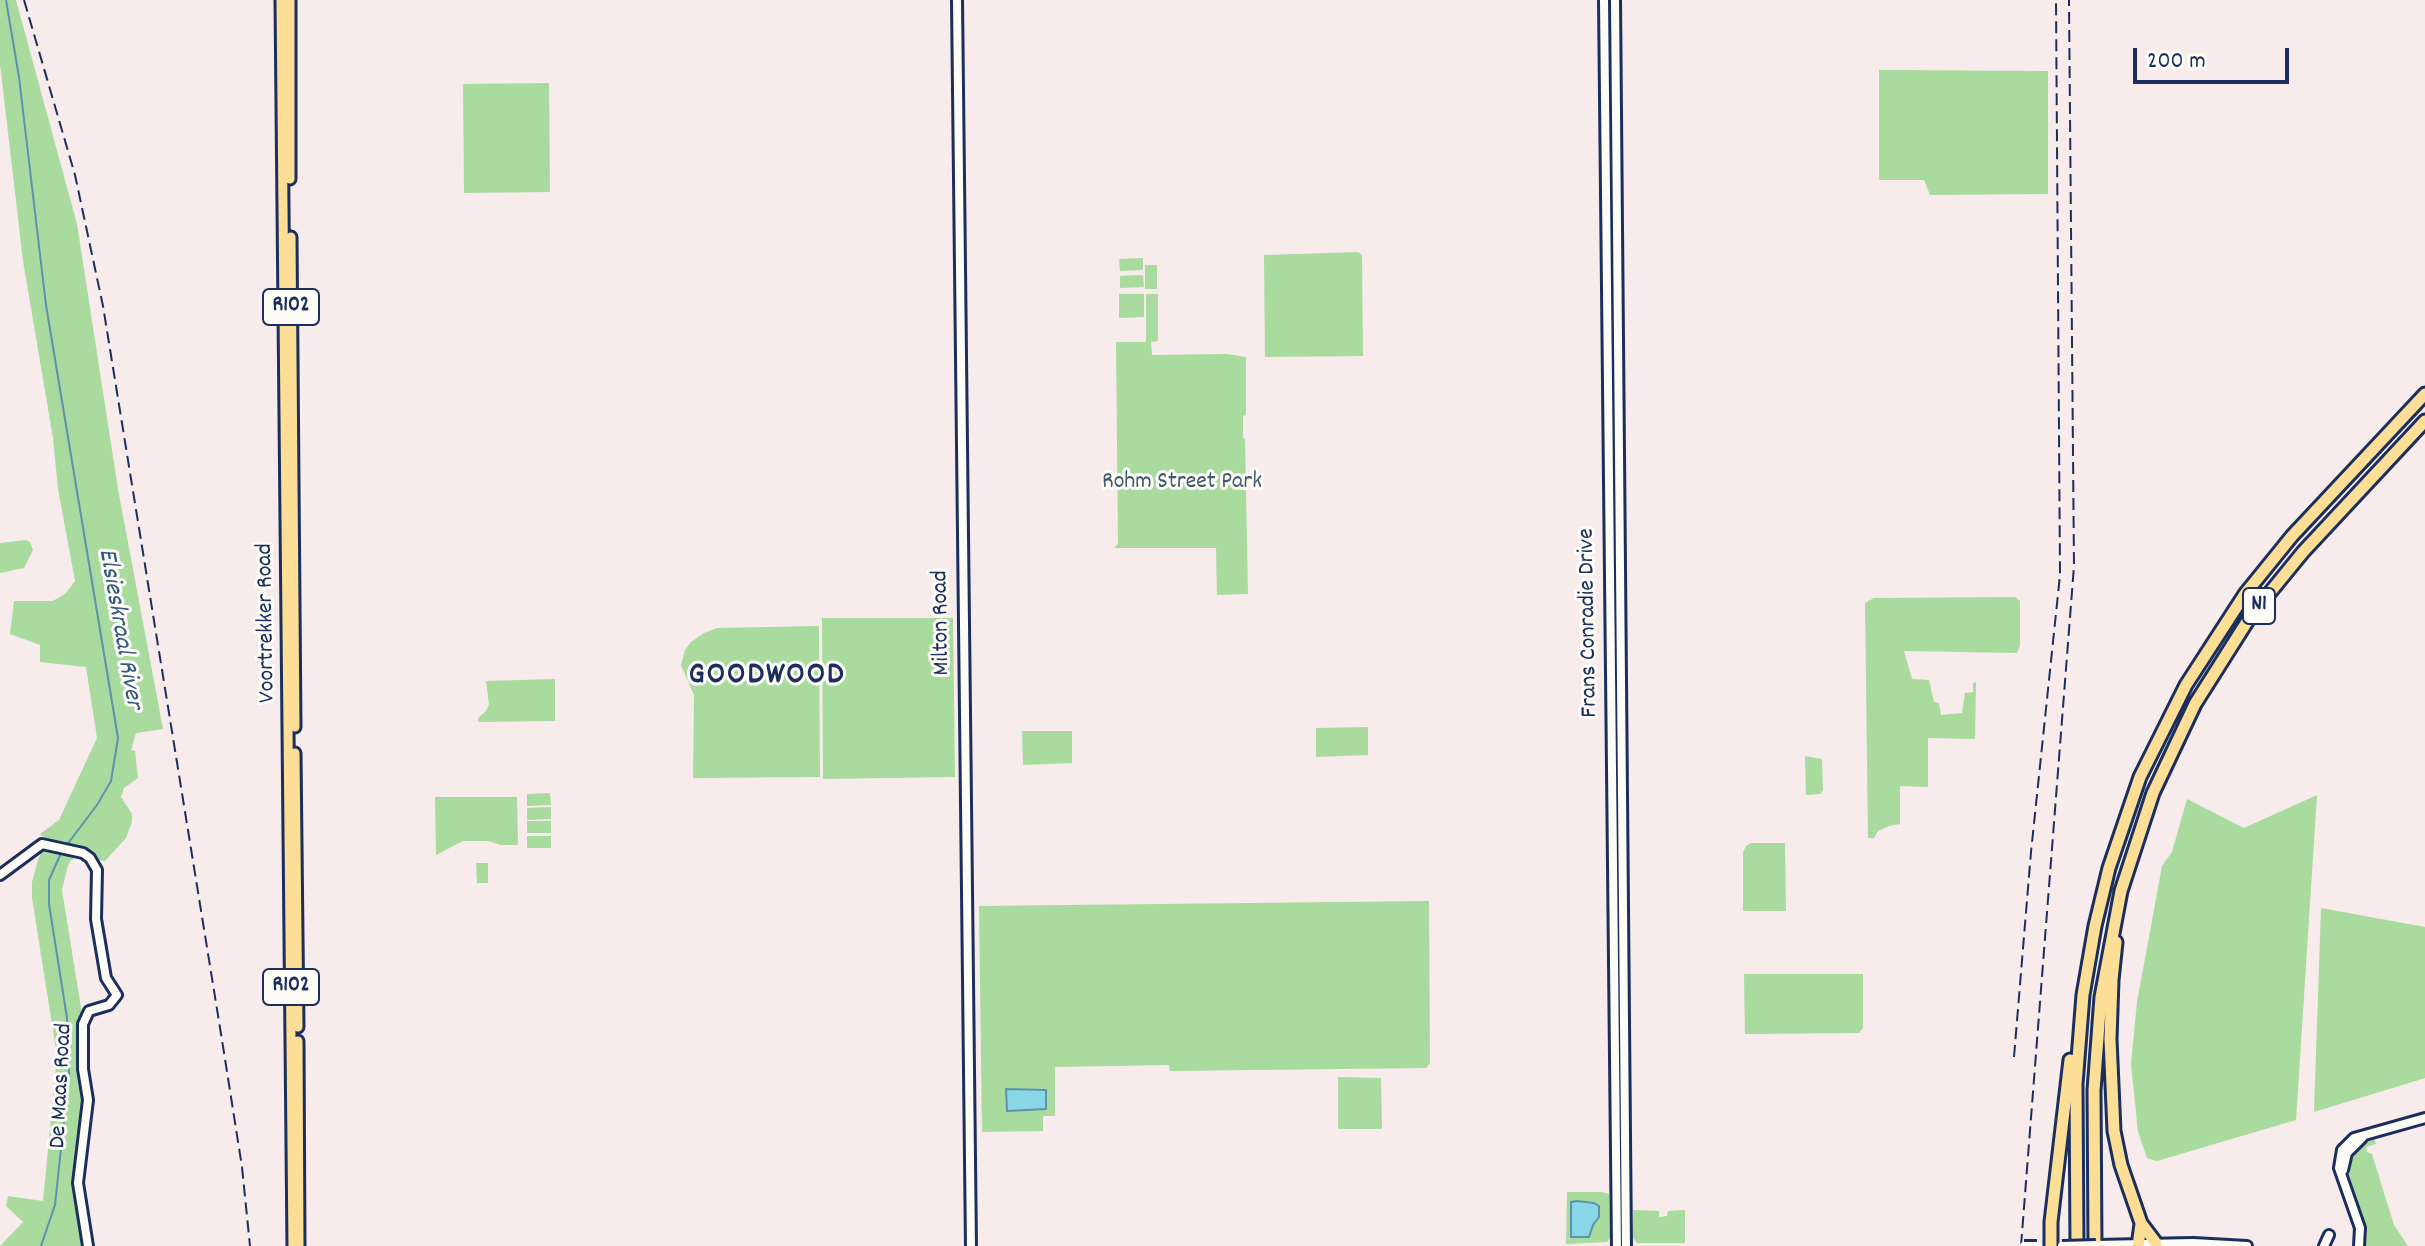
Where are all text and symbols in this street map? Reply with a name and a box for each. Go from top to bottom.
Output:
scale bar [2137,32,2293,82]
text: 200 m [2147,45,2206,79]
road number: R102 [263,289,319,325]
park label: Rohm Street Park [1102,470,1262,498]
street label: Frans Conradie Drive [1574,528,1606,718]
street label: Voortrekker Road [252,543,284,703]
water label: Elsieskraal River [89,546,147,712]
street label: Milton Road [928,570,958,676]
road number: N1 [2243,588,2275,624]
district label: GOODWOOD [688,659,846,697]
road number: R102 [263,969,319,1005]
street label: De Maas Road [45,1023,81,1149]

